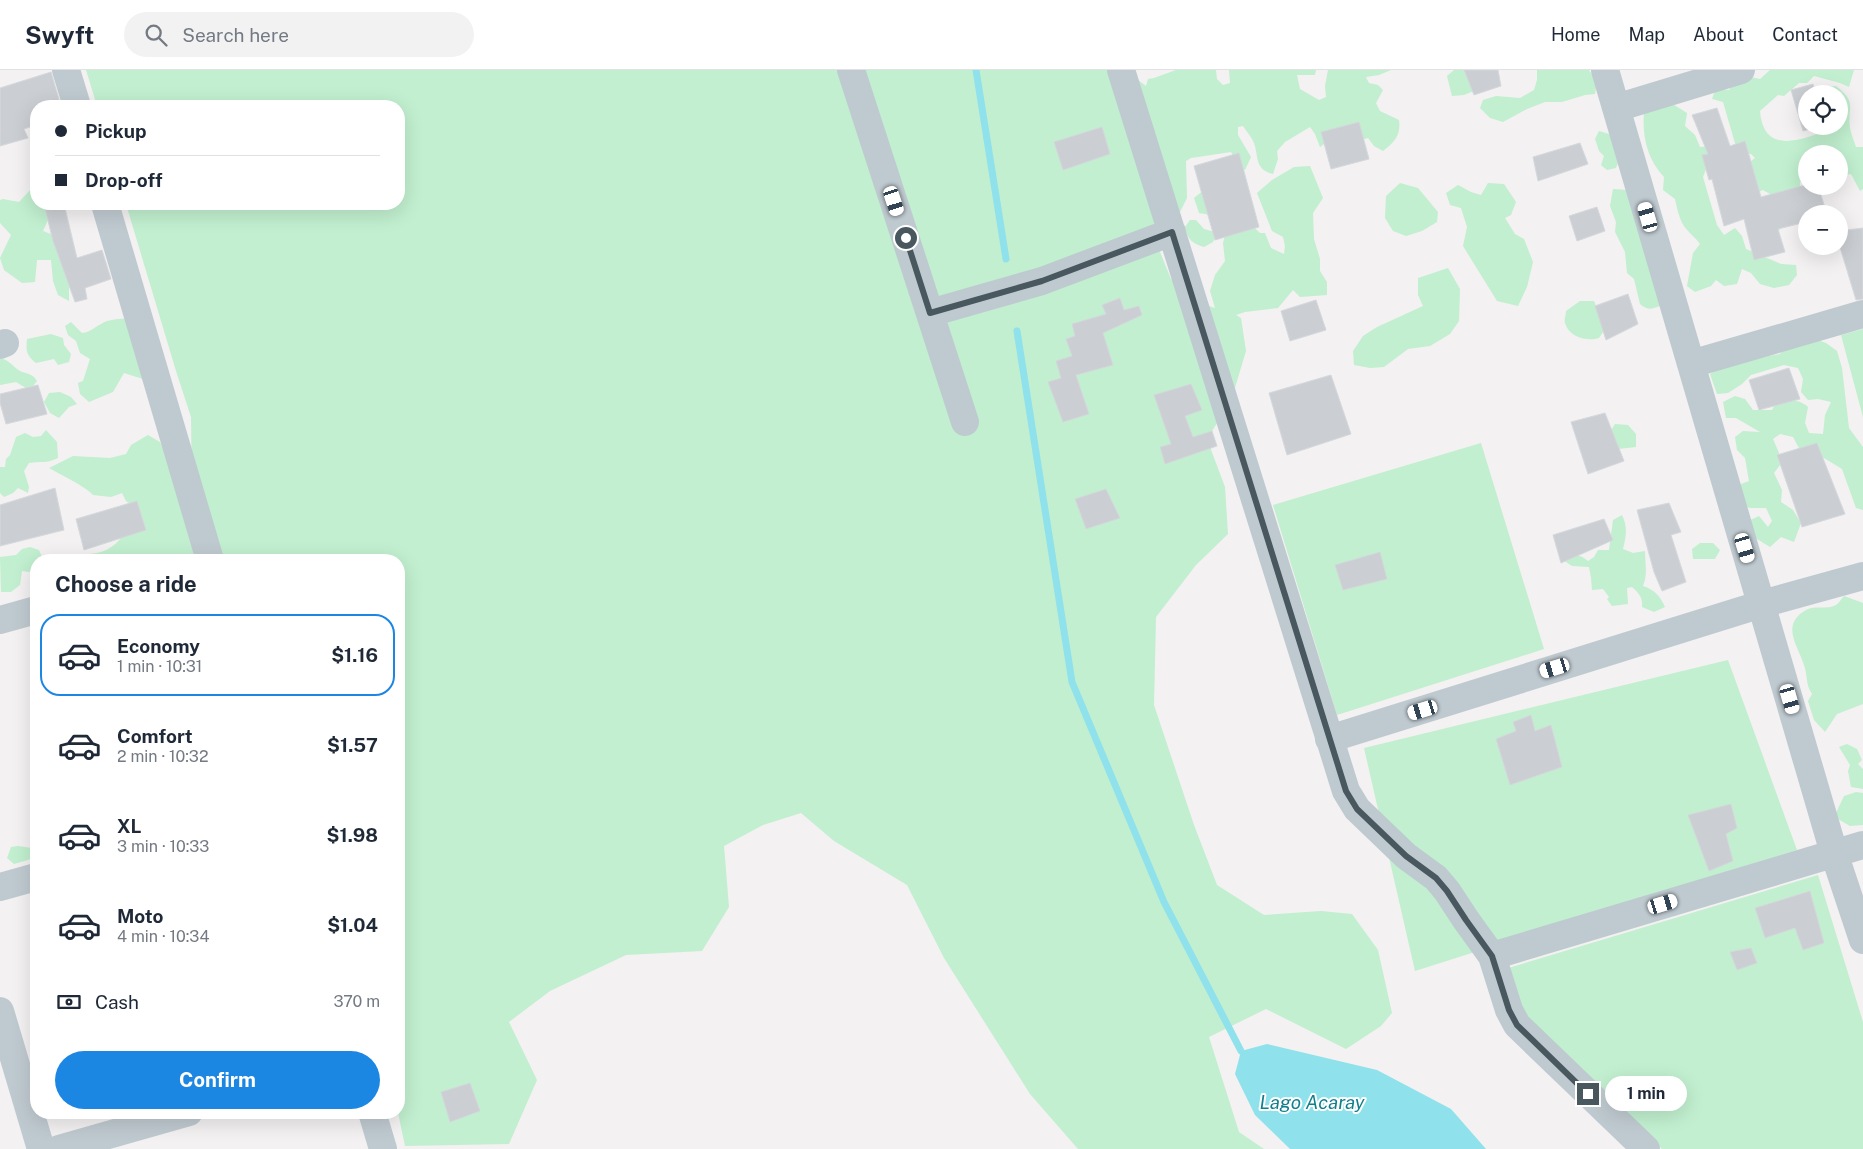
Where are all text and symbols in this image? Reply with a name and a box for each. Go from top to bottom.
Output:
search box [124,12,474,57]
text: Swyft [25,21,94,49]
icon: search [142,21,170,49]
text: Search here [182,24,289,46]
text: Home [1551,24,1601,45]
text: Map [1629,24,1665,45]
text: About [1693,24,1744,45]
text: Contact [1772,24,1838,45]
map controls [1798,85,1848,255]
button: locate [1798,85,1848,135]
text: Pickup [85,120,147,142]
button: + [1798,145,1848,195]
text: Drop-off [85,169,162,191]
car [882,184,905,218]
car [1636,201,1659,233]
button: − [1798,205,1848,255]
route start [895,227,917,249]
car [1733,531,1756,565]
text: Choose a ride [55,571,197,597]
icon: car [57,633,102,678]
text: Economy [117,635,200,657]
text: $1.16 [331,644,378,666]
car [1538,656,1571,680]
text: 1 min · 10:31 [117,657,202,676]
car [1778,683,1801,715]
car [1406,698,1439,722]
icon: car [57,723,102,768]
text: Comfort [117,725,193,747]
text: $1.57 [327,734,378,756]
text: 2 min · 10:32 [117,747,208,766]
icon: car [57,813,102,858]
text: XL [117,815,142,837]
text: $1.98 [327,824,378,846]
text: 3 min · 10:33 [117,837,209,856]
car [1646,892,1679,916]
icon: car [57,903,102,948]
text: Moto [117,905,163,927]
text: $1.04 [327,914,378,936]
text: 4 min · 10:34 [117,927,209,946]
icon: cash [55,988,83,1016]
text: Cash [95,991,139,1013]
text: 370 m [333,992,380,1011]
button: Confirm [55,1051,380,1109]
callout: 1 min [1606,1076,1688,1112]
route end [1577,1083,1599,1105]
text: 1 min [1627,1084,1665,1103]
water label: Lago Acaray [1259,1091,1365,1113]

